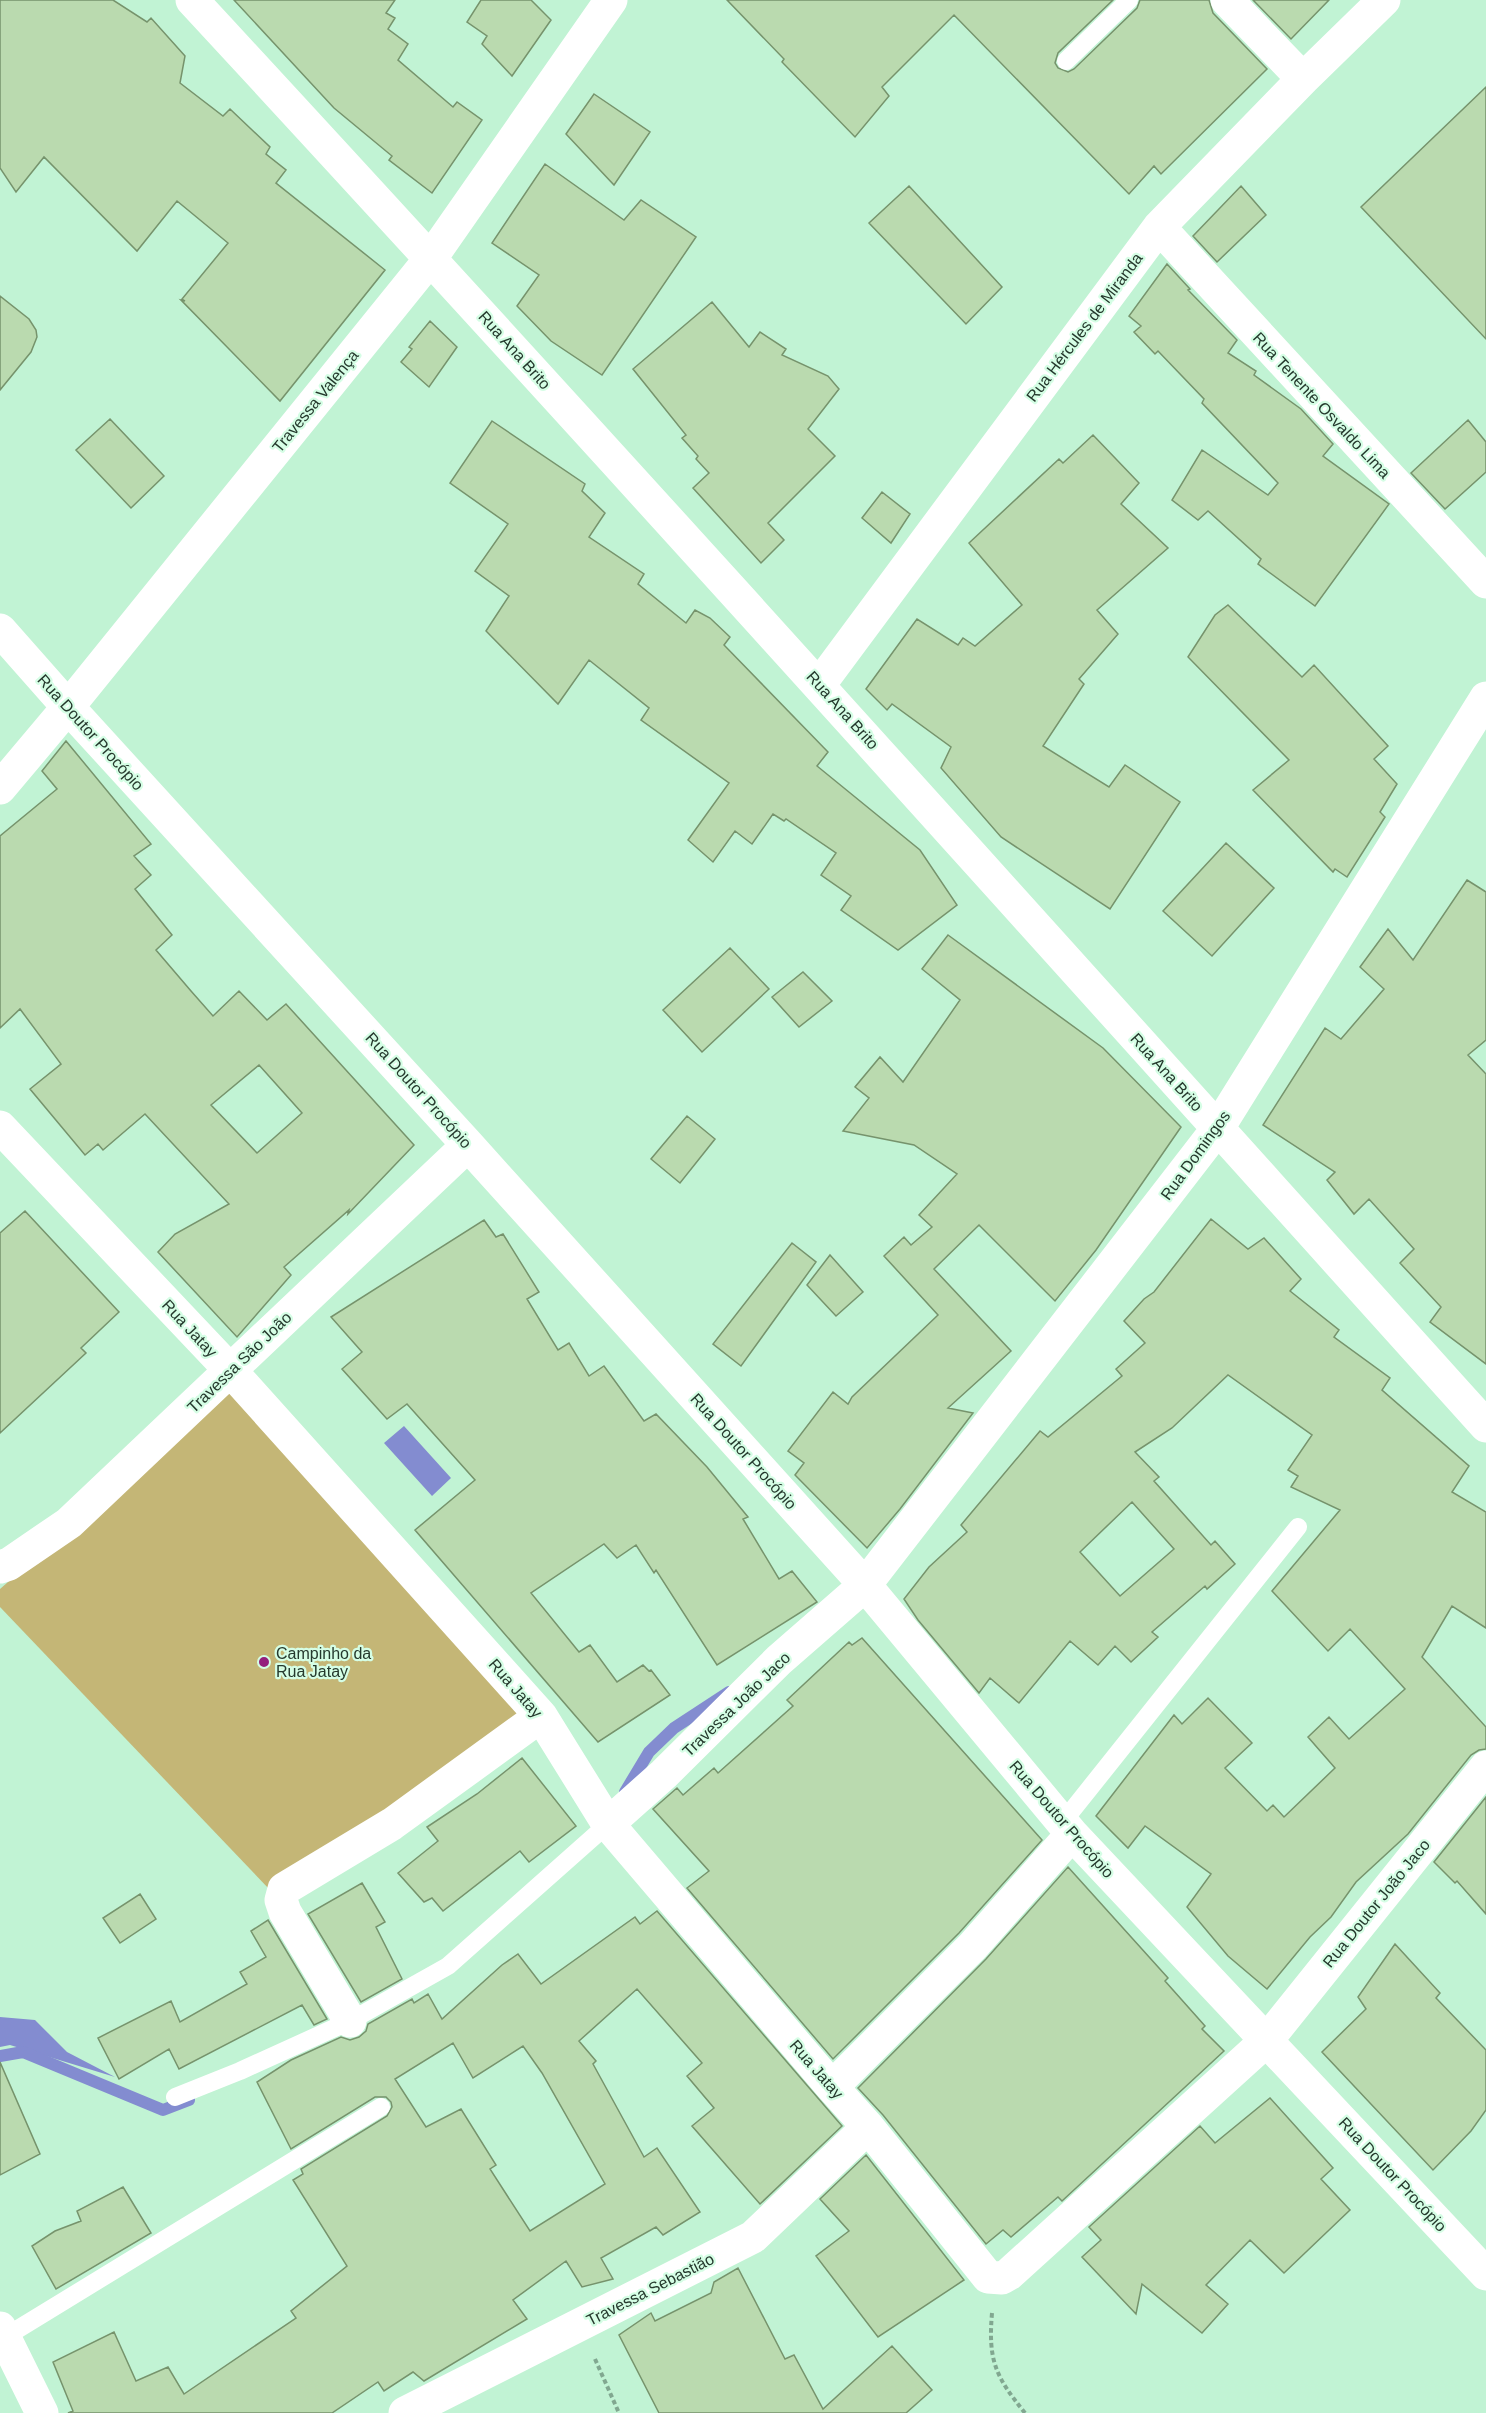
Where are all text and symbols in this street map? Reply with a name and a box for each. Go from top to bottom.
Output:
street label: Rua Hércules de Miranda [1023,250,1146,405]
street label: Rua Ana Brito [475,308,554,393]
street label: Rua Tenente Osvaldo Lima [1250,329,1394,482]
street label: Travessa Valença [269,347,362,456]
street label: Rua Ana Brito [803,668,882,753]
street label: Rua Doutor Procópio [34,671,147,794]
street label: Rua Doutor Procópio [362,1029,475,1152]
street label: Rua Ana Brito [1127,1030,1206,1115]
street label: Rua Domingos [1157,1107,1233,1203]
street label: Rua Jatay [159,1296,220,1360]
street label: Travessa São João [184,1309,295,1416]
street label: Rua Doutor Procópio [687,1390,800,1513]
place label: Campinho da Rua Jatay [276,1645,371,1680]
street label: Travessa João Jaco [679,1649,794,1760]
marker: Campinho da Rua Jatay [257,1655,271,1669]
street label: Rua Jatay [486,1656,546,1721]
street label: Rua Doutor Procópio [1006,1757,1117,1881]
street label: Rua Doutor João Jaco [1320,1836,1433,1971]
street label: Rua Jatay [787,2037,847,2102]
street label: Rua Doutor Procópio [1335,2114,1450,2235]
street label: Travessa Sebastião [584,2250,717,2329]

